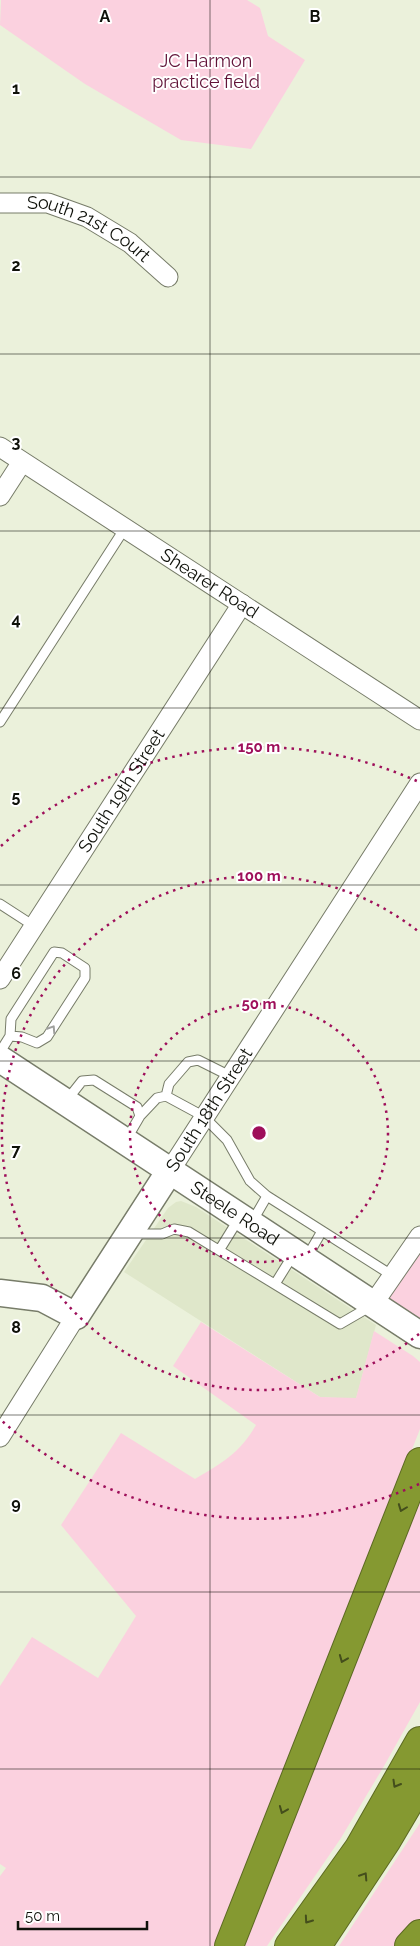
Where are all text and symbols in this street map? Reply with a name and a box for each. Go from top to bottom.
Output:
text: A [100,7,111,26]
text: B [310,7,321,26]
park label: JC Harmon practice field [152,50,260,92]
text: 1 [12,79,20,98]
street label: South 21st Court [27,192,155,266]
text: 2 [11,256,21,275]
text: 3 [12,433,21,452]
street label: Shearer Road [157,543,263,622]
text: 4 [11,610,21,629]
street label: South 19th Street [73,725,169,856]
text: 150 m [238,738,280,756]
text: 5 [12,787,21,806]
text: 100 m [237,867,281,885]
text: 6 [11,964,21,983]
text: 50 m [241,995,277,1013]
one-way arrow [46,1026,55,1035]
street label: South 18th Street [161,1044,256,1175]
centre of rings [250,1124,268,1142]
text: 7 [12,1141,21,1160]
street label: Steele Road [187,1176,283,1249]
text: 8 [11,1318,21,1337]
text: 9 [11,1494,21,1513]
one-way arrow [398,1503,408,1511]
one-way arrow [338,1654,349,1663]
one-way arrow [392,1778,402,1787]
one-way arrow [279,1805,289,1814]
one-way arrow [358,1873,367,1882]
scale bar [18,1898,146,1930]
text: 50 m [25,1907,60,1925]
one-way arrow [305,1914,314,1924]

